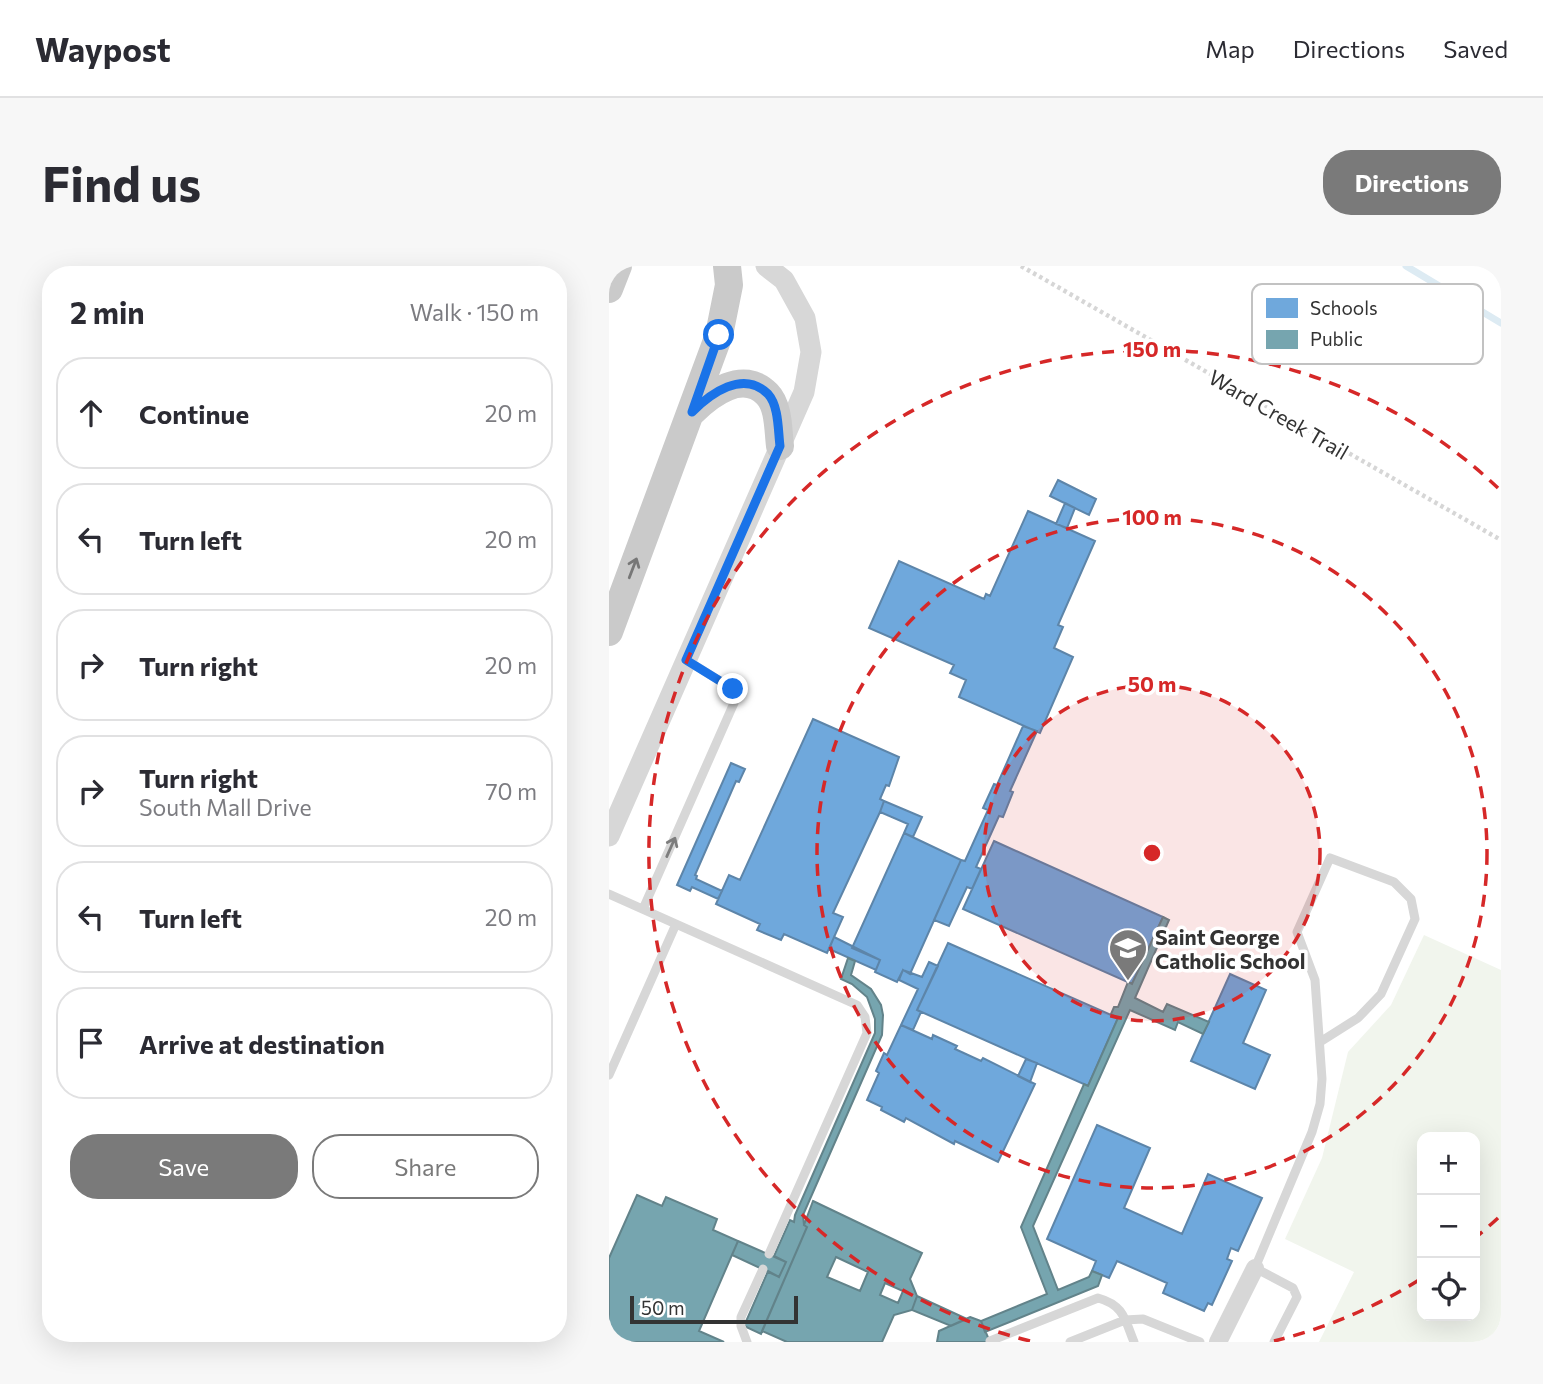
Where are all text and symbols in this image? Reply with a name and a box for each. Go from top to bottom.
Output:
text: Waypost [35,28,171,69]
text: Map [1205,34,1255,63]
text: Directions [1293,34,1405,63]
text: Saved [1443,34,1508,63]
button: Directions [1323,150,1501,215]
text: Find us [42,152,201,212]
legend [1252,284,1483,364]
text: 2 min [70,293,145,330]
text: Schools [1310,296,1378,319]
text: Walk · 150 m [410,298,539,326]
route start [703,319,734,350]
text: Public [1310,327,1363,350]
text: 150 m [1123,336,1181,361]
street label: Ward Creek Trail [1205,364,1353,464]
icon: ahead [72,394,110,432]
text: Continue [139,398,249,429]
text: 20 m [485,399,537,427]
text: 100 m [1122,504,1182,529]
icon: left [72,520,110,558]
text: Turn left [139,524,242,555]
text: 20 m [485,525,537,553]
one-way arrow [628,558,640,580]
icon: right [72,646,110,684]
text: Turn right [139,650,258,681]
text: 20 m [485,651,537,679]
text: 50 m [1128,671,1176,696]
route end [717,673,748,704]
text: Turn right [139,762,258,793]
icon: right [72,772,110,810]
text: 70 m [485,777,537,805]
text: South Mall Drive [139,793,312,821]
one-way arrow [665,837,678,858]
centre of rings [1140,841,1164,865]
icon: left [72,898,110,936]
text: Turn left [139,902,242,933]
text: 20 m [485,903,537,931]
place label: Saint George Catholic School [1155,924,1306,973]
school or university icon: Saint George Catholic School [1107,927,1149,982]
icon: arrive [72,1024,110,1062]
text: Arrive at destination [139,1028,385,1059]
map controls [1417,1132,1480,1321]
button: + [1417,1132,1480,1195]
button: Save [70,1134,298,1199]
button: Share [312,1134,539,1199]
button: − [1417,1195,1480,1258]
button: locate [1417,1258,1480,1321]
scale bar [630,1293,798,1325]
text: 50 m [641,1296,685,1319]

